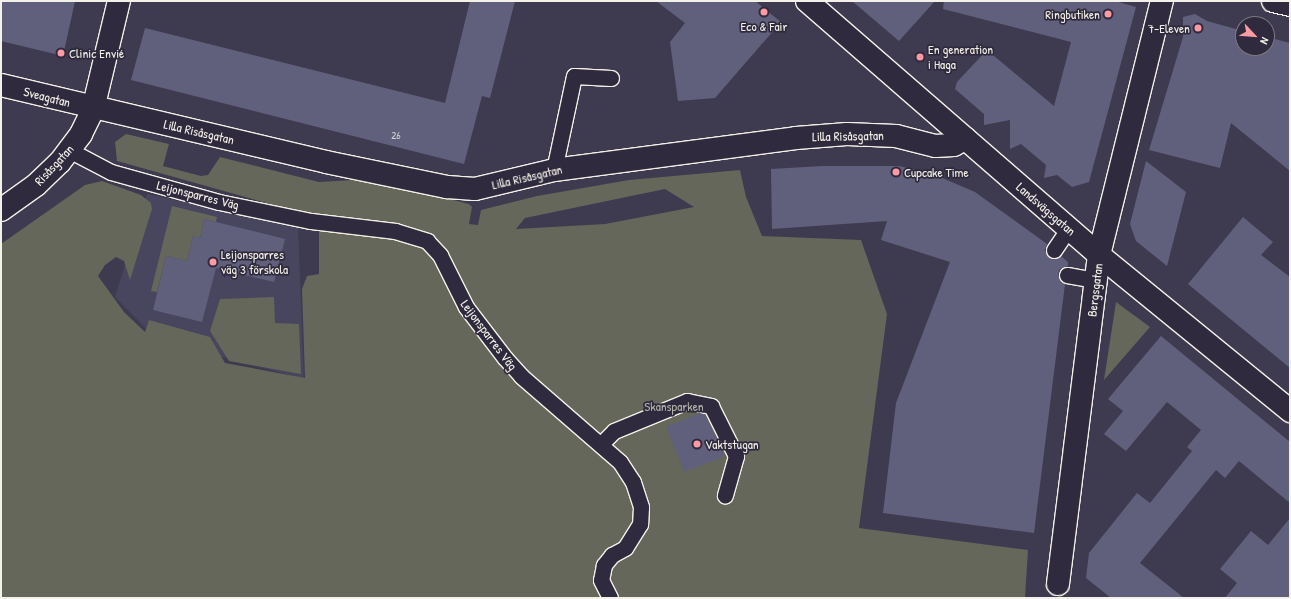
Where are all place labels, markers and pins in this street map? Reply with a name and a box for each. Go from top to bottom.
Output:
place label: Ringbutiken [1045,6,1100,22]
marker: Eco & Fair [759,7,769,17]
marker: Ringbutiken [1103,9,1113,19]
place label: Eco & Fair [741,18,787,34]
place label: 7-Eleven [1148,20,1190,36]
marker: 7-Eleven [1193,23,1203,33]
place label: En generation i Haga [928,42,993,73]
place label: Clinic Envié [69,45,124,61]
marker: Clinic Envié [56,48,66,58]
marker: En generation i Haga [915,52,925,62]
place label: Cupcake Time [904,164,969,180]
marker: Cupcake Time [891,167,901,177]
place label: Leijonsparres väg 3 förskola [221,247,288,278]
marker: Leijonsparres väg 3 förskola [208,257,218,267]
place label: Vaktstugan [705,436,759,452]
marker: Vaktstugan [692,439,702,449]

